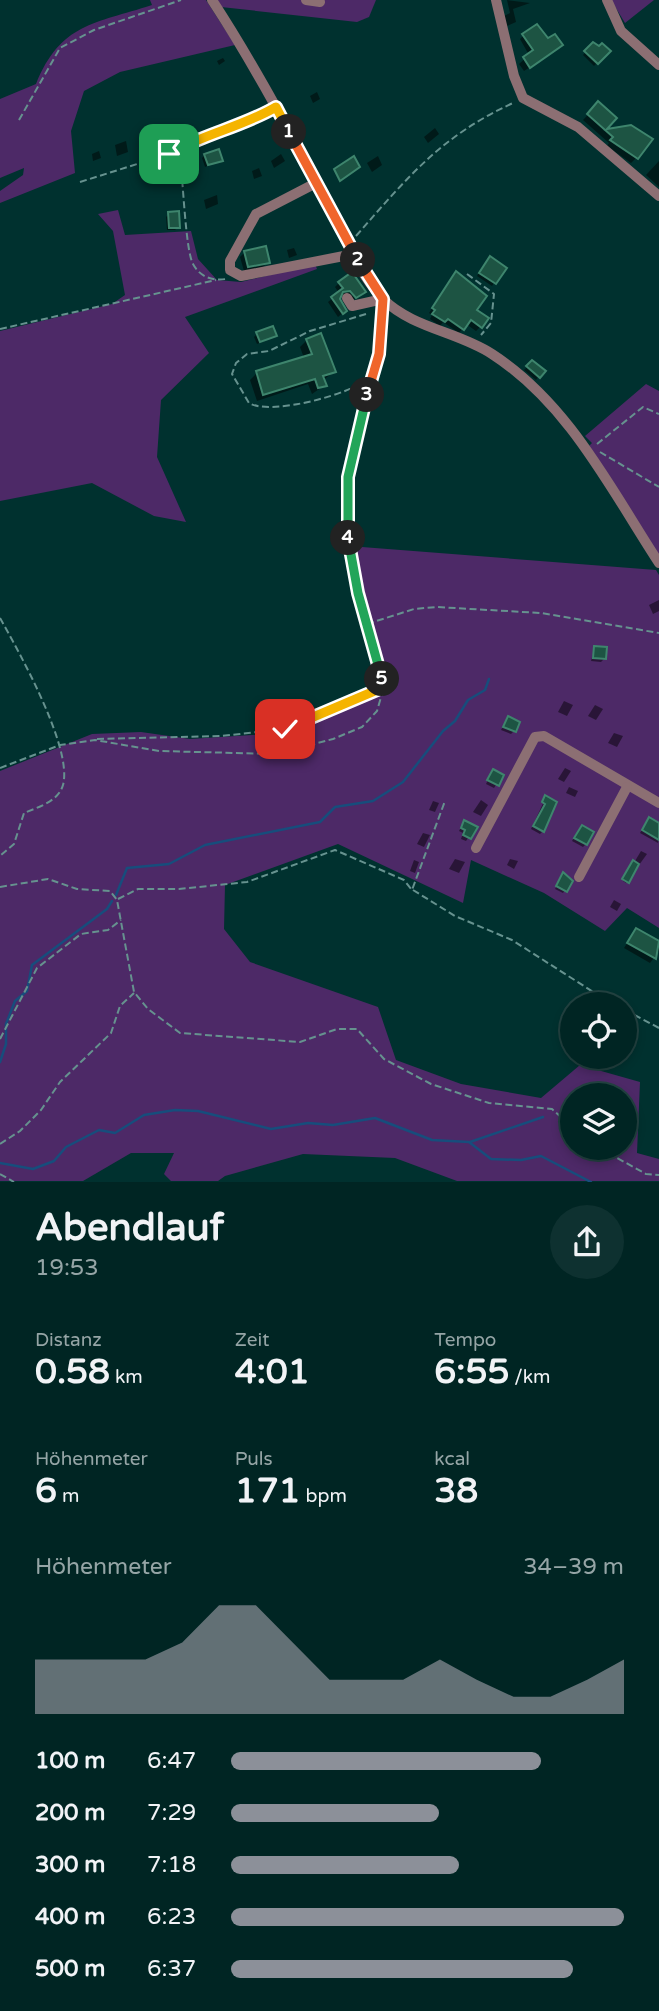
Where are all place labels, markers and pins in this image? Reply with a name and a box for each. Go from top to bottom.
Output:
pin: 1 [272,114,306,150]
pin [139,124,199,184]
pin: 2 [340,243,376,278]
pin: 3 [350,378,384,412]
pin: 4 [330,520,366,556]
pin: 5 [364,662,400,696]
pin [255,699,315,759]

